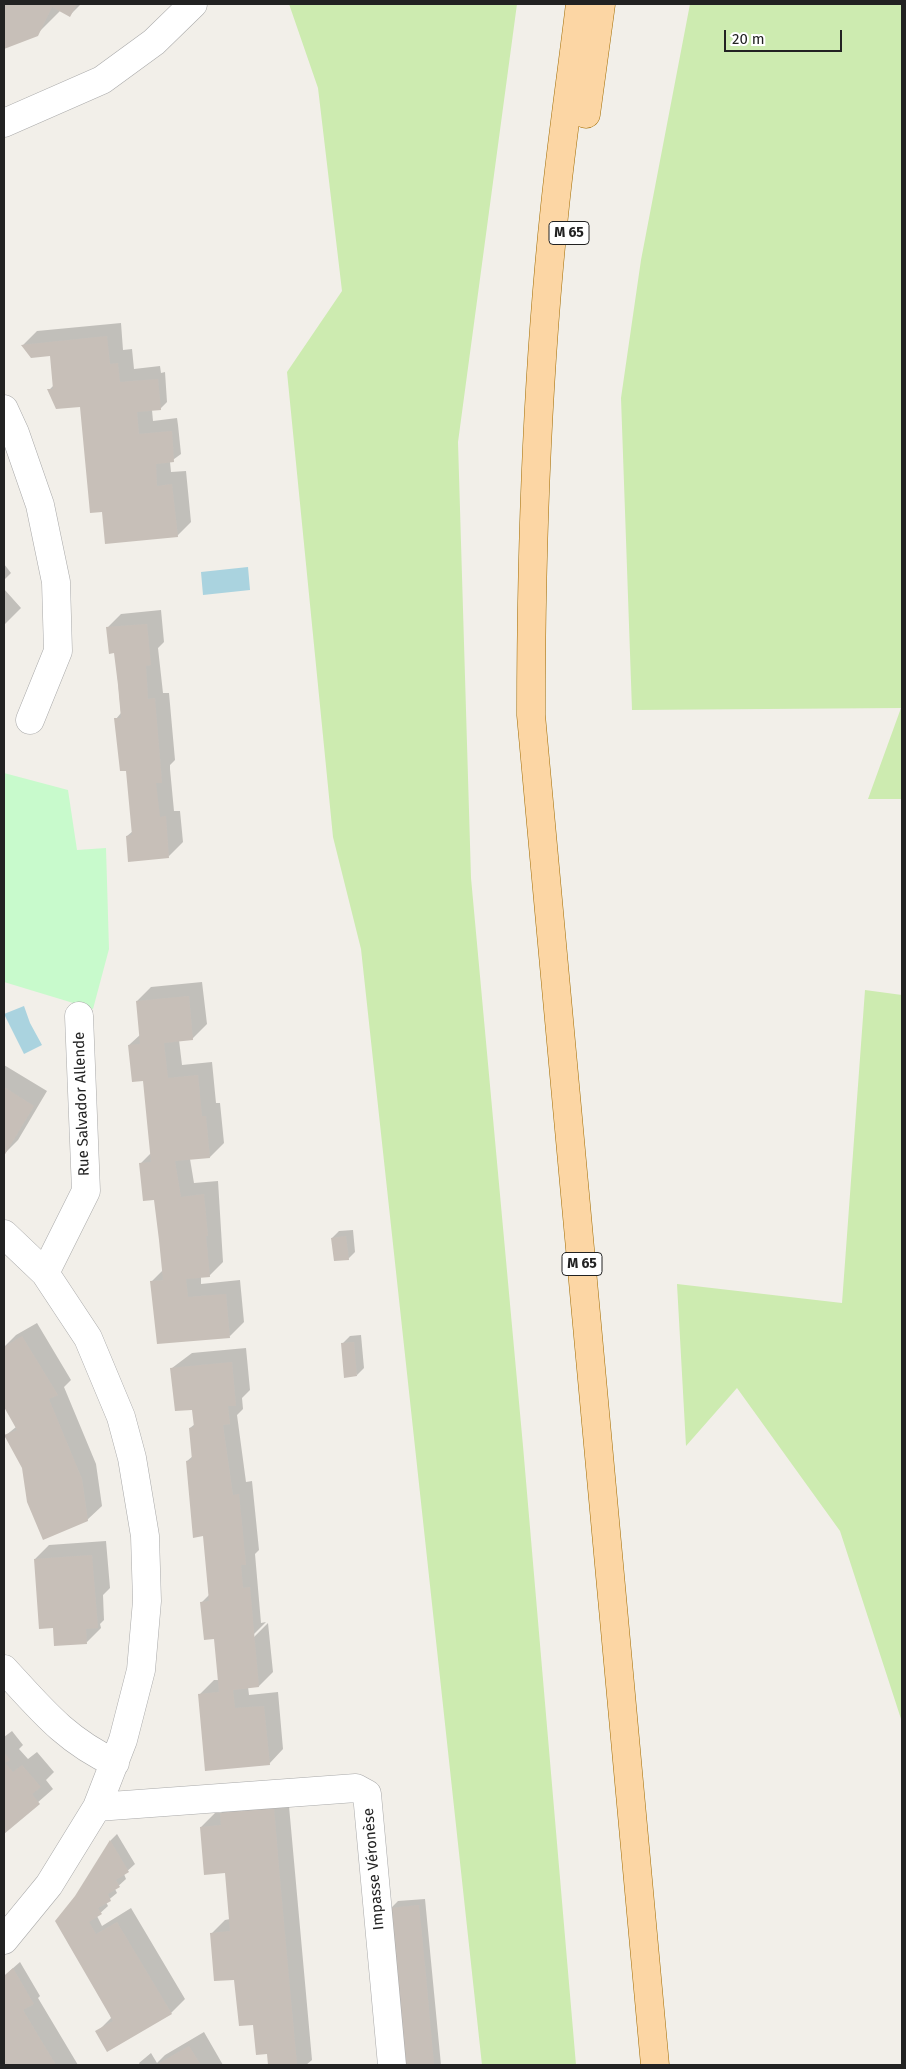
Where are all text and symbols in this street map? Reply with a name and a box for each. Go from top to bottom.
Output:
scale bar [726,20,844,52]
text: 20 m [732,30,765,48]
road number: M 65 [549,222,589,244]
street label: Rue Salvador Allende [70,1031,94,1177]
road number: M 65 [562,1252,602,1276]
street label: Impasse Véronèse [360,1807,388,1931]

